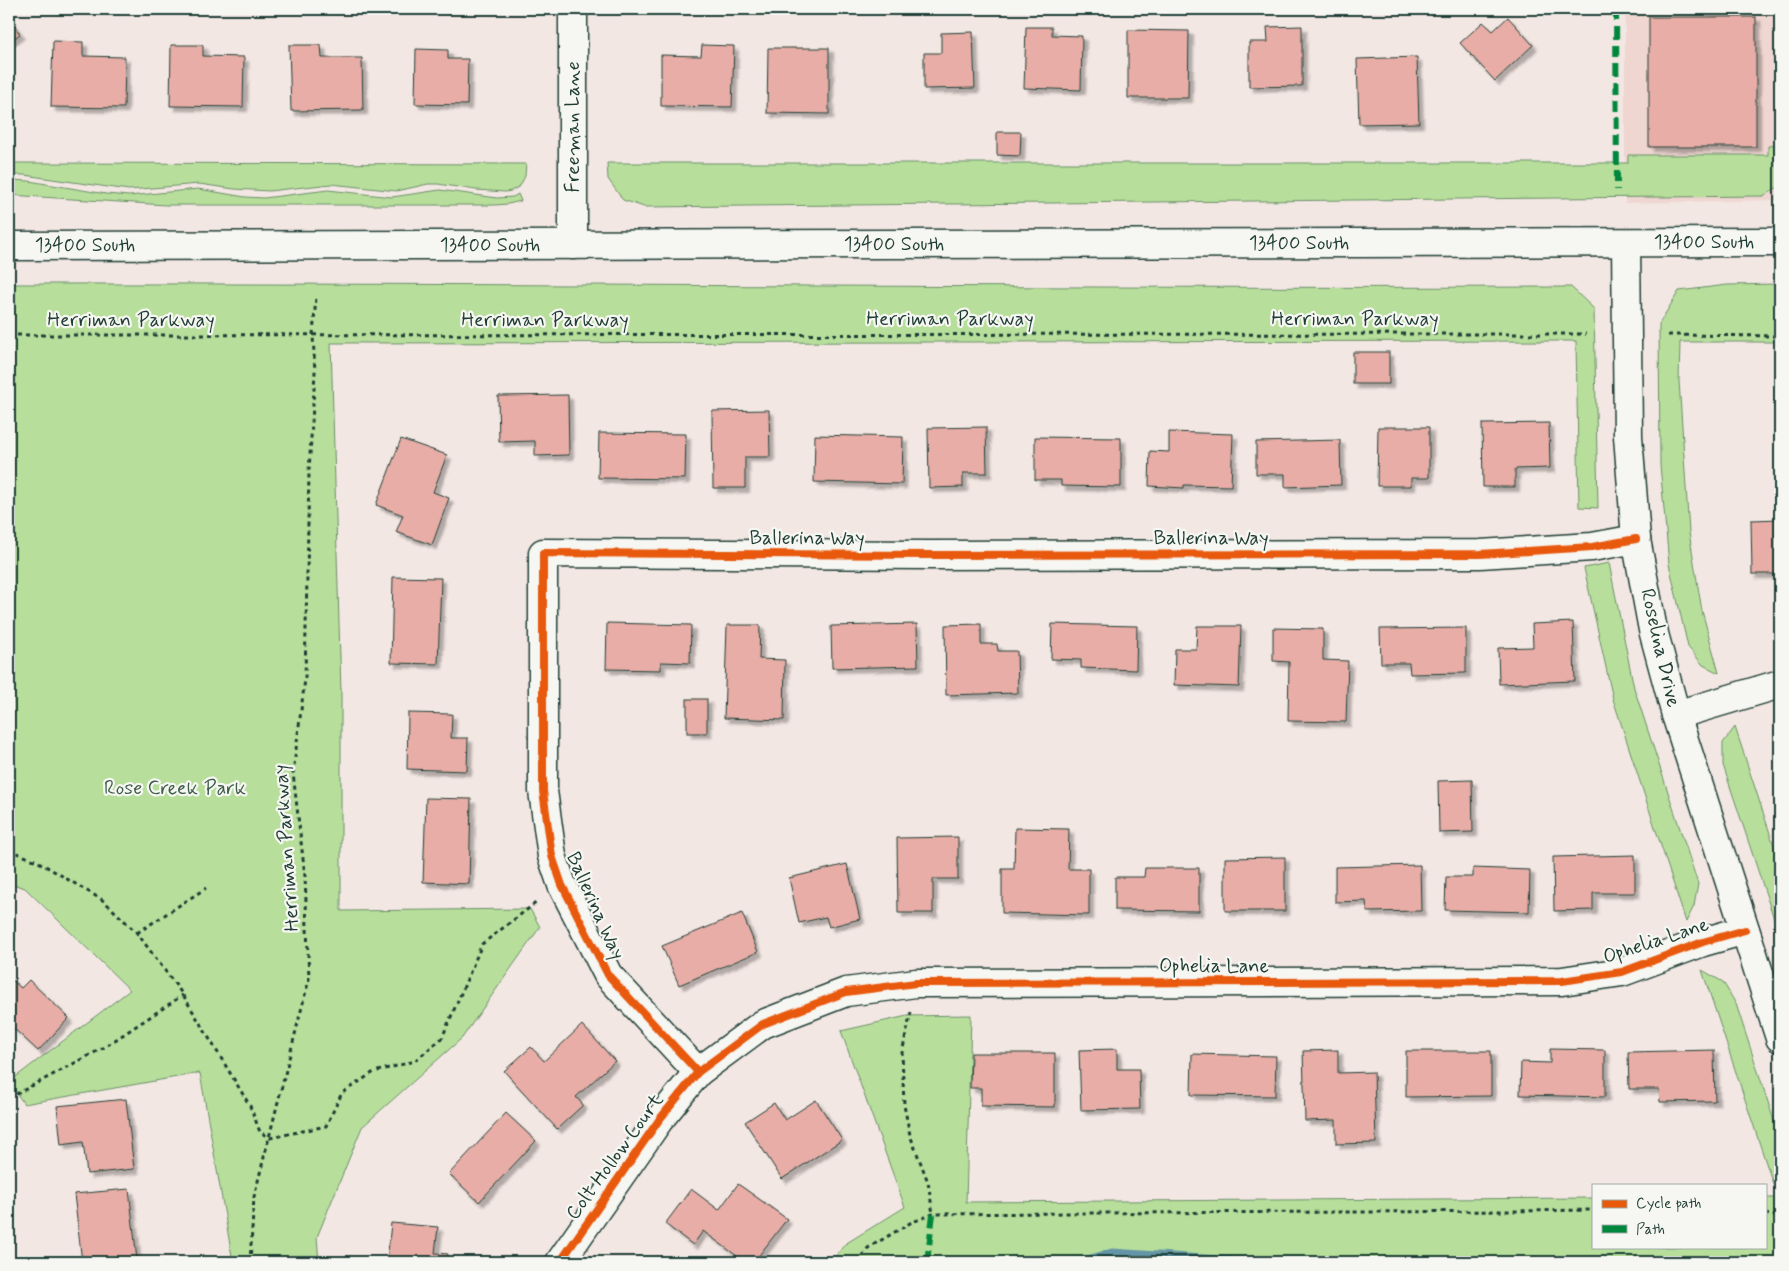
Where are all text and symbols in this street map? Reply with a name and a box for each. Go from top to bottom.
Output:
street label: Freeman Lane [560,61,587,193]
street label: 13400 South [1654,229,1754,256]
street label: 13400 South [1249,230,1349,257]
street label: 13400 South [844,231,944,258]
street label: 13400 South [35,232,135,259]
street label: 13400 South [440,232,540,259]
street label: Herriman Parkway [866,306,1034,333]
street label: Herriman Parkway [1271,306,1439,333]
street label: Herriman Parkway [47,307,215,334]
street label: Herriman Parkway [461,307,629,334]
street label: Ballerina Way [749,525,865,552]
street label: Ballerina Way [1153,525,1269,552]
street label: Roselina Drive [1633,586,1687,710]
street label: Herriman Parkway [268,763,306,933]
park label: Rose Creek Park [104,775,246,802]
street label: Ballerina Way [559,848,631,964]
street label: Ophelia Lane [1599,911,1713,971]
street label: Ophelia Lane [1159,953,1269,980]
street label: Colt Hollow Court [560,1088,670,1226]
legend [1592,1184,1766,1248]
text: Cycle path [1636,1194,1701,1214]
text: Path [1636,1220,1665,1240]

